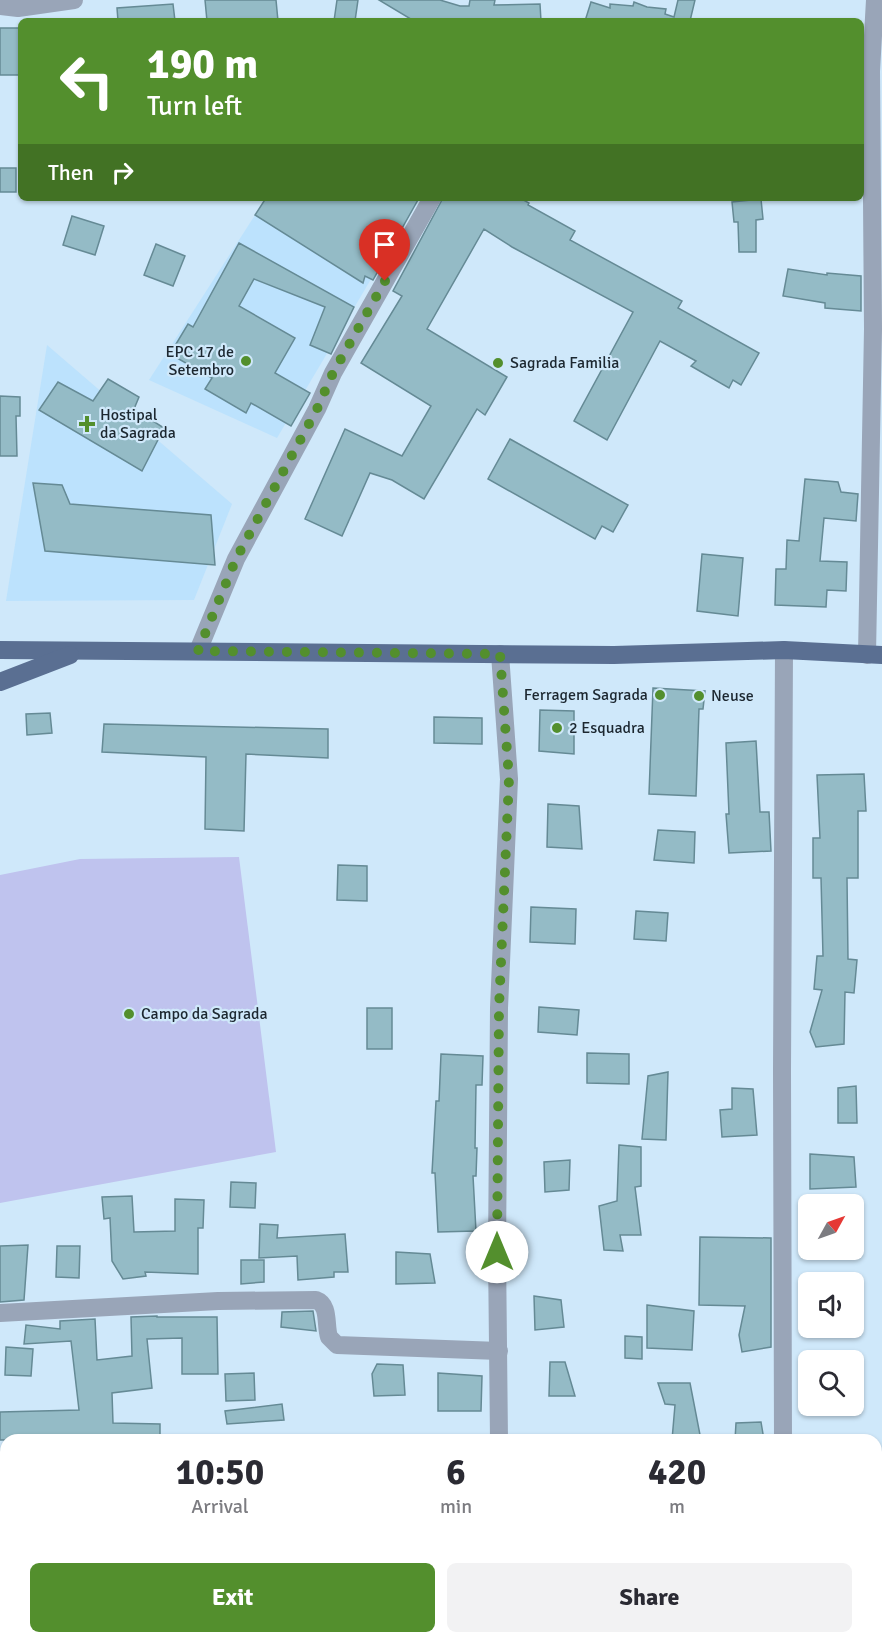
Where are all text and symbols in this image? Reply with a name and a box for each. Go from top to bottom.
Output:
text: 190 m [147,39,258,90]
icon: left [48,42,126,120]
text: Turn left [147,90,242,123]
icon: right [106,156,139,189]
text: Then [48,159,94,186]
pin [359,219,410,281]
icon: arrive [368,228,401,261]
place label: EPC 17 de Setembro [165,342,234,380]
place label: Sagrada Familia [510,353,619,373]
marker: EPC 17 de Setembro [239,354,253,368]
marker: Sagrada Familia [491,356,505,370]
place label: Hostipal da Sagrada [100,405,176,443]
marker: Hostipal da Sagrada [78,415,96,433]
place label: Ferragem Sagrada [524,685,648,705]
place label: Neuse [711,686,754,706]
marker: Ferragem Sagrada [653,688,667,702]
marker: Neuse [692,689,706,703]
place label: 2 Esquadra [569,718,645,738]
marker: 2 Esquadra [550,721,564,735]
place label: Campo da Sagrada [141,1004,268,1024]
marker: Campo da Sagrada [122,1007,136,1021]
north arrow [798,1194,864,1260]
map controls [798,1194,864,1416]
position arrow [465,1220,529,1284]
button: sound [798,1272,864,1338]
button: search [798,1350,864,1416]
text: 10:50 [176,1450,264,1495]
text: 6 [446,1450,466,1495]
text: 420 [648,1450,706,1495]
text: Arrival [191,1494,249,1519]
text: min [440,1494,472,1519]
text: m [669,1494,685,1519]
button: Exit [30,1563,435,1632]
button: Share [447,1563,852,1632]

